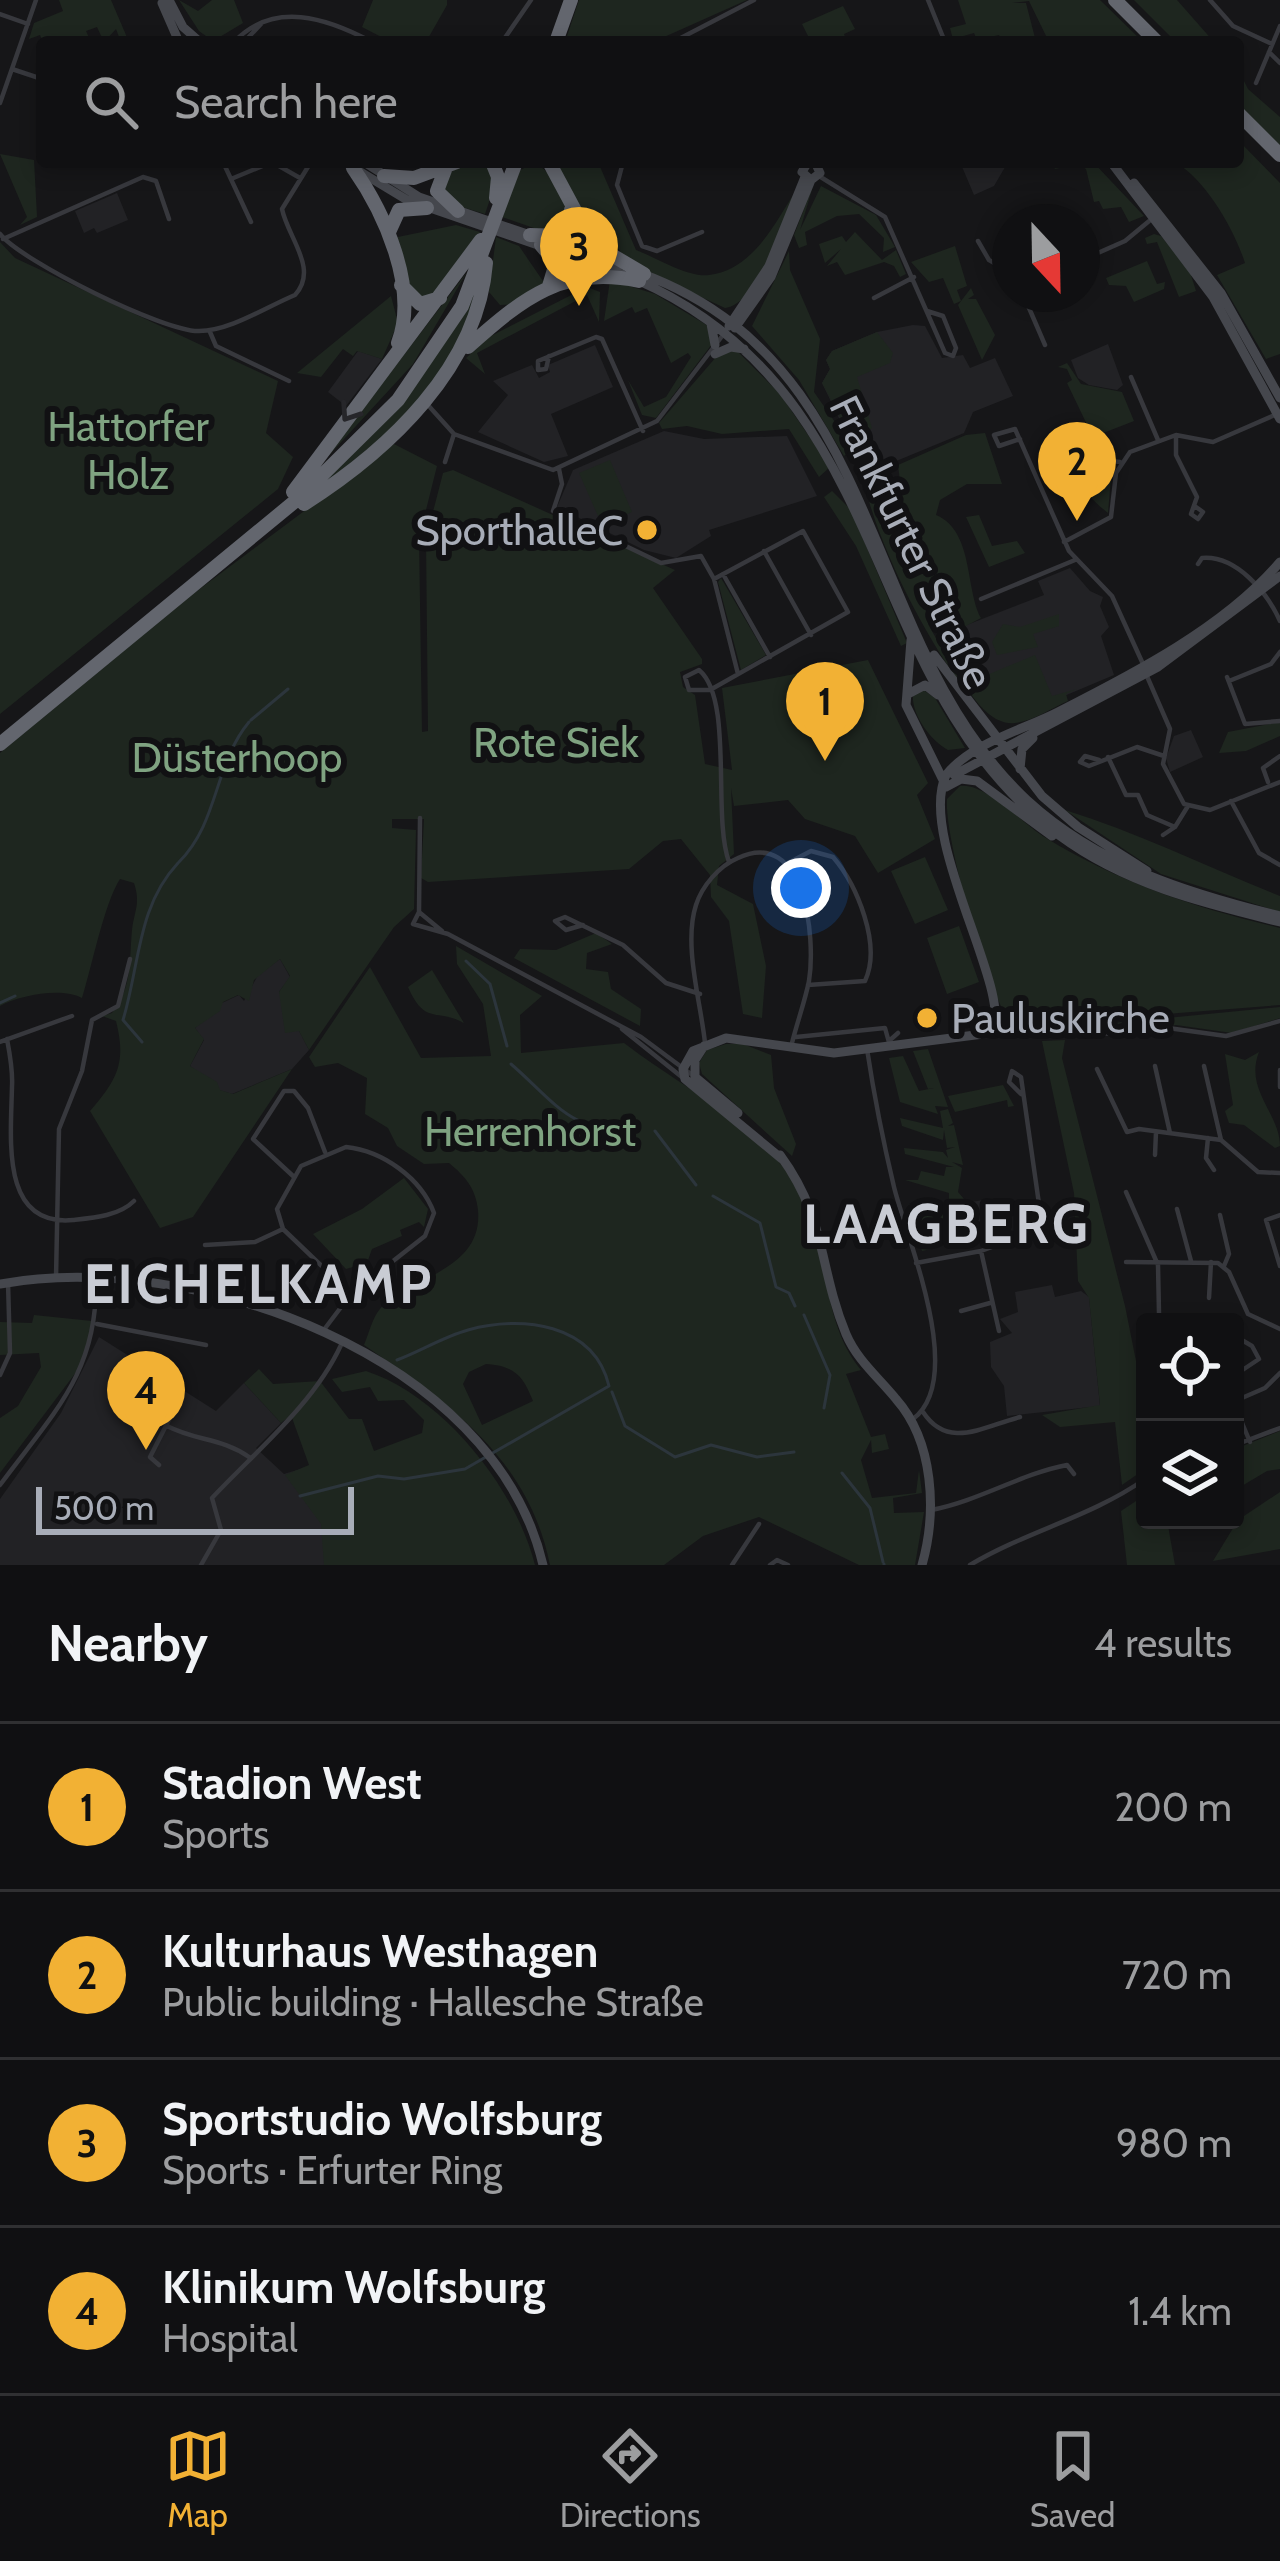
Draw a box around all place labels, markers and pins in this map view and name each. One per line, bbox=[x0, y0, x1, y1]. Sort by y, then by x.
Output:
pin: 3 bbox=[540, 207, 618, 306]
pin: 2 bbox=[1038, 422, 1116, 521]
place label: SporthalleC bbox=[415, 504, 623, 556]
marker: SporthalleC bbox=[634, 517, 660, 543]
pin: 1 bbox=[786, 662, 864, 761]
place label: Pauluskirche bbox=[951, 992, 1170, 1044]
marker: Pauluskirche bbox=[914, 1005, 940, 1031]
pin: 4 bbox=[107, 1351, 185, 1450]

